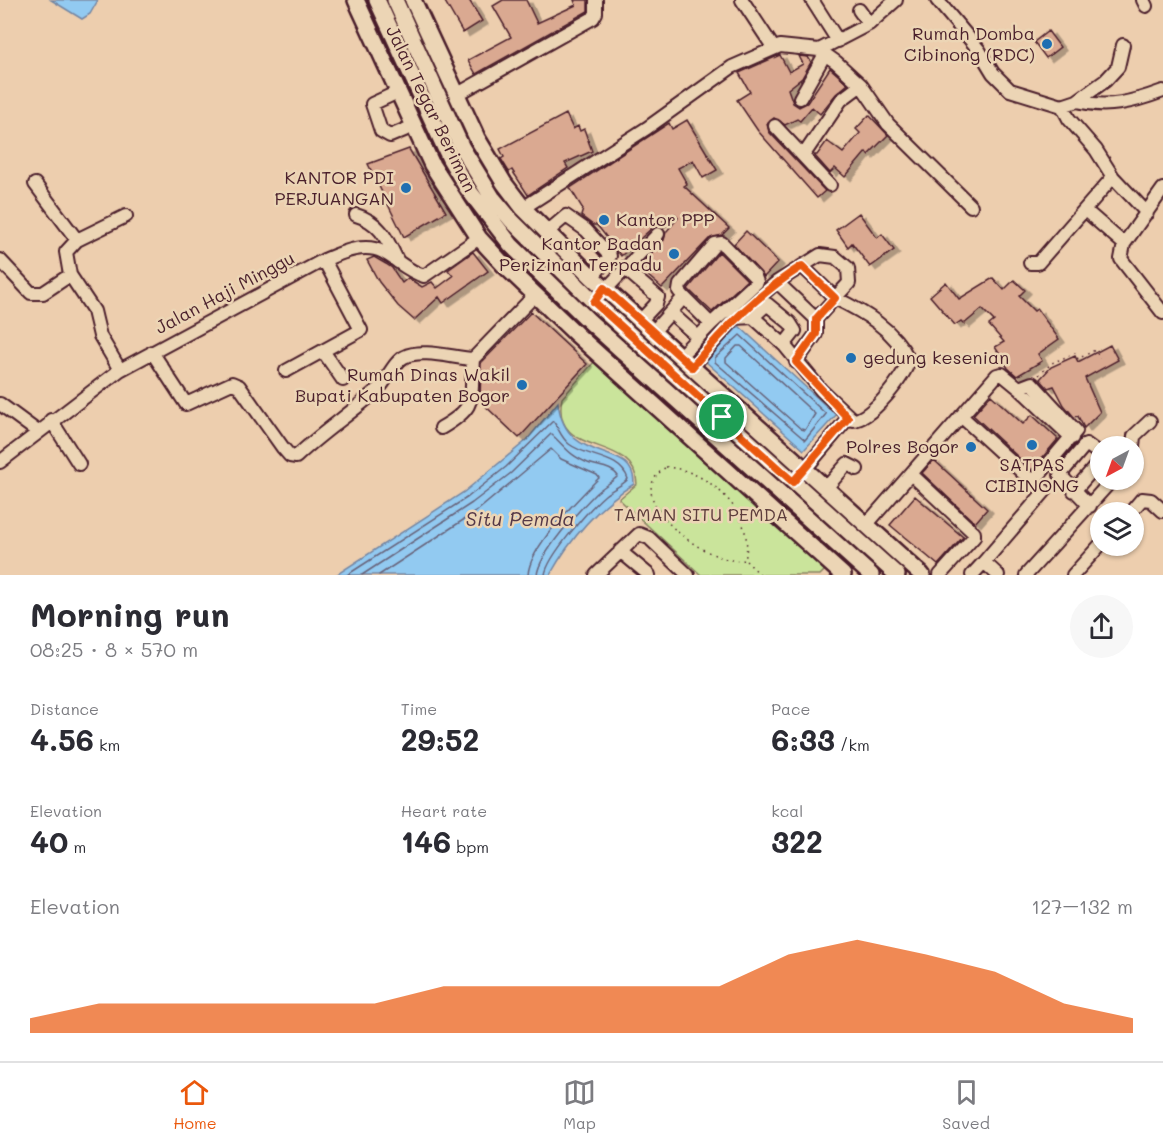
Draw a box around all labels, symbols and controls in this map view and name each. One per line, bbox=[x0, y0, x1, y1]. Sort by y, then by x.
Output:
street label: Jalan Tegar Beriman bbox=[381, 21, 483, 196]
place label: Rumah Domba Cibinong (RDC) bbox=[904, 21, 1035, 66]
marker: Rumah Domba Cibinong (RDC) bbox=[1040, 37, 1054, 51]
place label: KANTOR PDI PERJUANGAN bbox=[274, 165, 394, 210]
marker: KANTOR PDI PERJUANGAN bbox=[399, 181, 413, 195]
place label: Kantor PPP bbox=[616, 207, 715, 231]
marker: Kantor PPP bbox=[597, 213, 611, 227]
place label: Kantor Badan Perizinan Terpadu bbox=[499, 231, 662, 276]
street label: Jalan Haji Minggu bbox=[151, 245, 298, 339]
marker: Kantor Badan Perizinan Terpadu bbox=[667, 247, 681, 261]
place label: gedung kesenian bbox=[863, 345, 1009, 369]
marker: gedung kesenian bbox=[844, 351, 858, 365]
place label: Rumah Dinas Wakil Bupati Kabupaten Bogor bbox=[295, 362, 510, 407]
marker: Rumah Dinas Wakil Bupati Kabupaten Bogor bbox=[515, 378, 529, 392]
pin bbox=[696, 391, 747, 442]
icon: arrive bbox=[705, 400, 738, 433]
place label: Polres Bogor bbox=[846, 434, 959, 458]
north arrow bbox=[1090, 436, 1144, 490]
map controls bbox=[1090, 436, 1144, 556]
marker: SATPAS CIBINONG bbox=[1025, 438, 1039, 452]
marker: Polres Bogor bbox=[964, 440, 978, 454]
place label: SATPAS CIBINONG bbox=[985, 452, 1079, 497]
park label: TAMAN SITU PEMDA bbox=[614, 502, 788, 526]
button: layers bbox=[1090, 502, 1144, 556]
water label: Situ Pemda bbox=[465, 505, 575, 531]
text: Morning run bbox=[30, 592, 230, 635]
button: share bbox=[1070, 595, 1133, 658]
text: 08:25 · 8 × 570 m bbox=[30, 636, 198, 662]
text: Distance bbox=[30, 698, 99, 719]
text: Time bbox=[401, 698, 437, 719]
text: Pace bbox=[771, 698, 810, 719]
text: 4.56 bbox=[30, 719, 94, 759]
text: 29:52 bbox=[401, 719, 479, 759]
text: 6:33 bbox=[771, 719, 835, 759]
text: km bbox=[94, 734, 120, 755]
text: /km bbox=[835, 734, 870, 755]
text: Elevation bbox=[30, 800, 102, 821]
text: Heart rate bbox=[401, 800, 487, 821]
text: kcal bbox=[771, 800, 803, 821]
text: 40 bbox=[30, 821, 68, 861]
text: 146 bbox=[401, 821, 451, 861]
text: 322 bbox=[771, 821, 823, 861]
text: m bbox=[68, 836, 86, 857]
text: bpm bbox=[451, 836, 489, 857]
text: Elevation bbox=[30, 893, 120, 919]
text: 127–132 m bbox=[1031, 893, 1133, 919]
tab: Home bbox=[173, 1076, 217, 1133]
tab: Map bbox=[563, 1076, 596, 1133]
tab: Saved bbox=[942, 1076, 990, 1133]

